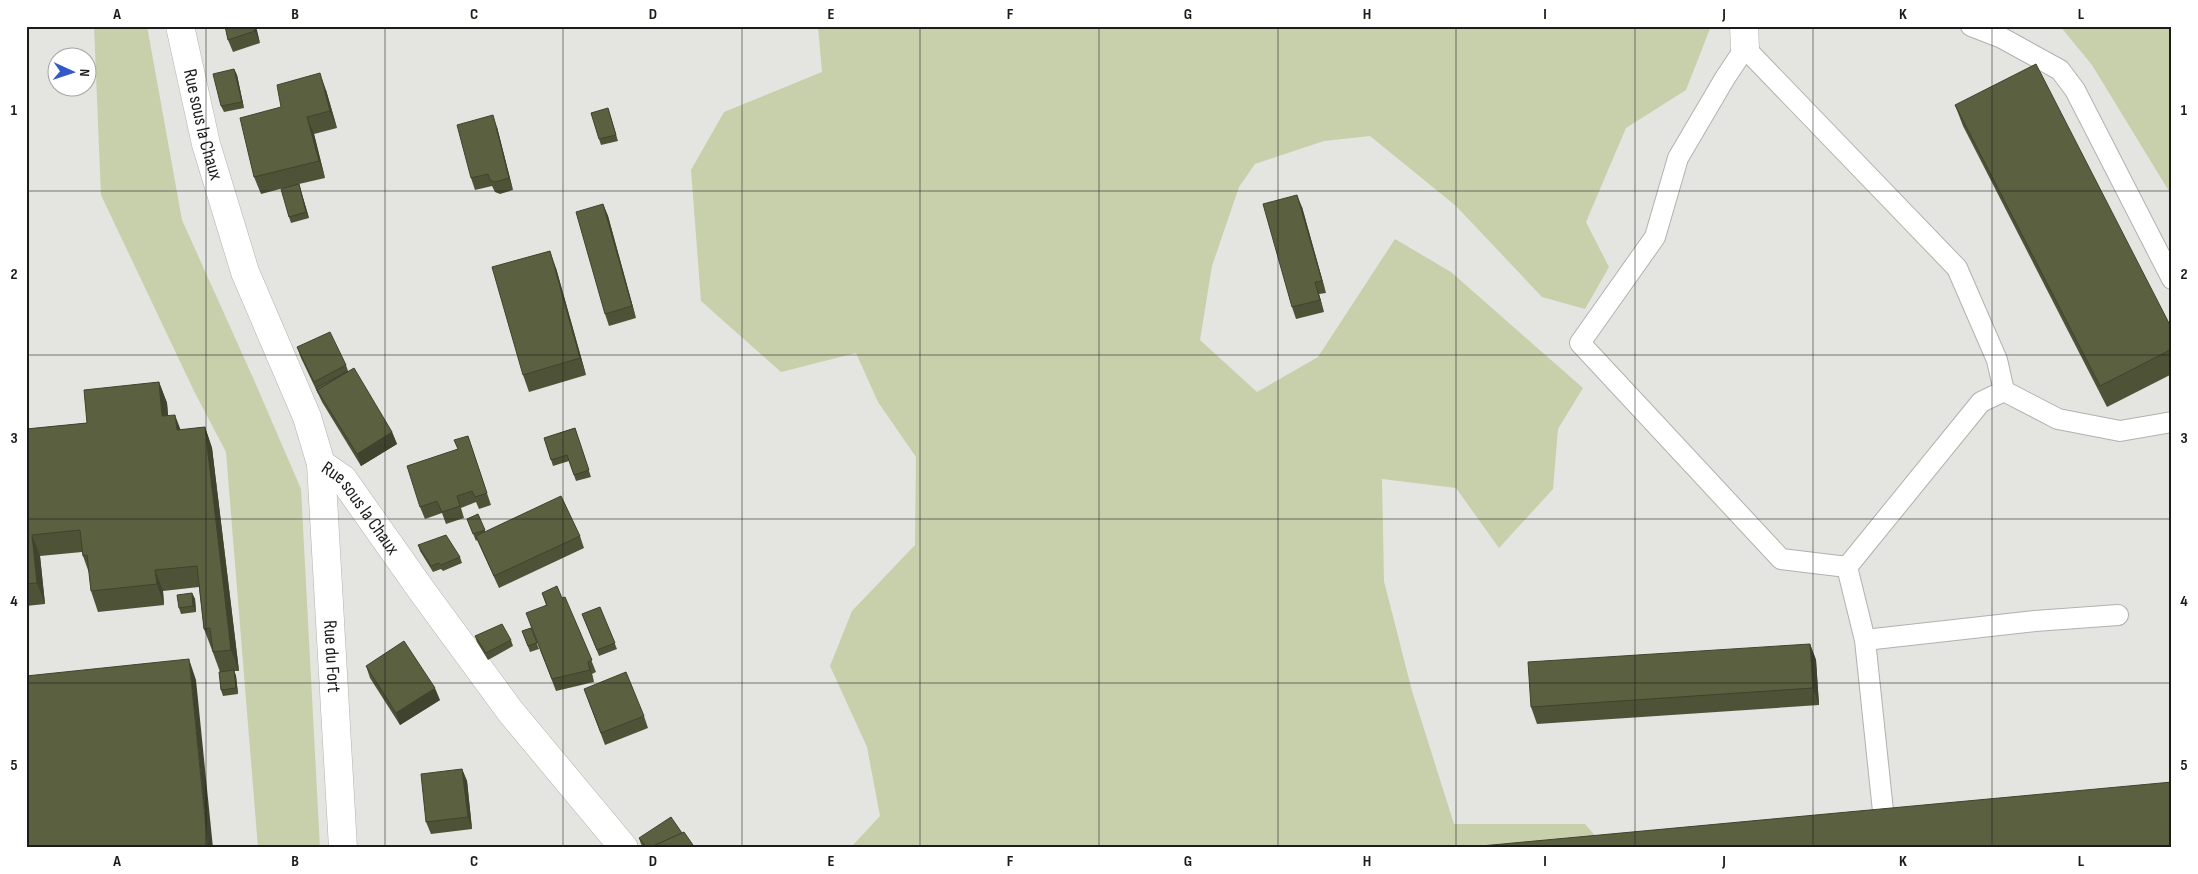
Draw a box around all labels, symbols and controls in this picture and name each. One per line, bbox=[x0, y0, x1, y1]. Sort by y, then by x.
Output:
text: A bbox=[112, 5, 121, 24]
text: B bbox=[291, 5, 299, 24]
text: C bbox=[470, 5, 478, 24]
text: D bbox=[649, 5, 657, 24]
text: E bbox=[828, 5, 835, 24]
text: F bbox=[1007, 5, 1014, 24]
text: G bbox=[1184, 5, 1192, 24]
text: H bbox=[1363, 5, 1371, 24]
text: I bbox=[1543, 5, 1547, 24]
text: J bbox=[1721, 5, 1726, 24]
text: K bbox=[1899, 5, 1907, 24]
text: L bbox=[2078, 5, 2085, 24]
north arrow bbox=[48, 48, 98, 98]
street label: Rue sous la Chaux bbox=[178, 67, 228, 183]
text: N bbox=[76, 68, 93, 77]
text: 1 bbox=[11, 101, 18, 120]
text: 1 bbox=[2181, 101, 2188, 120]
text: 2 bbox=[10, 265, 18, 284]
text: 2 bbox=[2180, 265, 2188, 284]
text: 3 bbox=[10, 429, 18, 448]
text: 3 bbox=[2180, 429, 2188, 448]
street label: Rue sous la Chaux bbox=[317, 456, 404, 559]
text: 4 bbox=[10, 592, 18, 611]
text: 4 bbox=[2180, 592, 2188, 611]
street label: Rue du Fort bbox=[318, 619, 346, 693]
text: 5 bbox=[10, 756, 18, 775]
text: 5 bbox=[2180, 756, 2188, 775]
text: A bbox=[112, 852, 121, 871]
text: B bbox=[291, 852, 299, 871]
text: C bbox=[470, 852, 478, 871]
text: D bbox=[649, 852, 657, 871]
text: E bbox=[828, 852, 835, 871]
text: F bbox=[1007, 852, 1014, 871]
text: G bbox=[1184, 852, 1192, 871]
text: H bbox=[1363, 852, 1371, 871]
text: I bbox=[1543, 852, 1547, 871]
text: J bbox=[1721, 852, 1726, 871]
text: K bbox=[1899, 852, 1907, 871]
text: L bbox=[2078, 852, 2085, 871]

